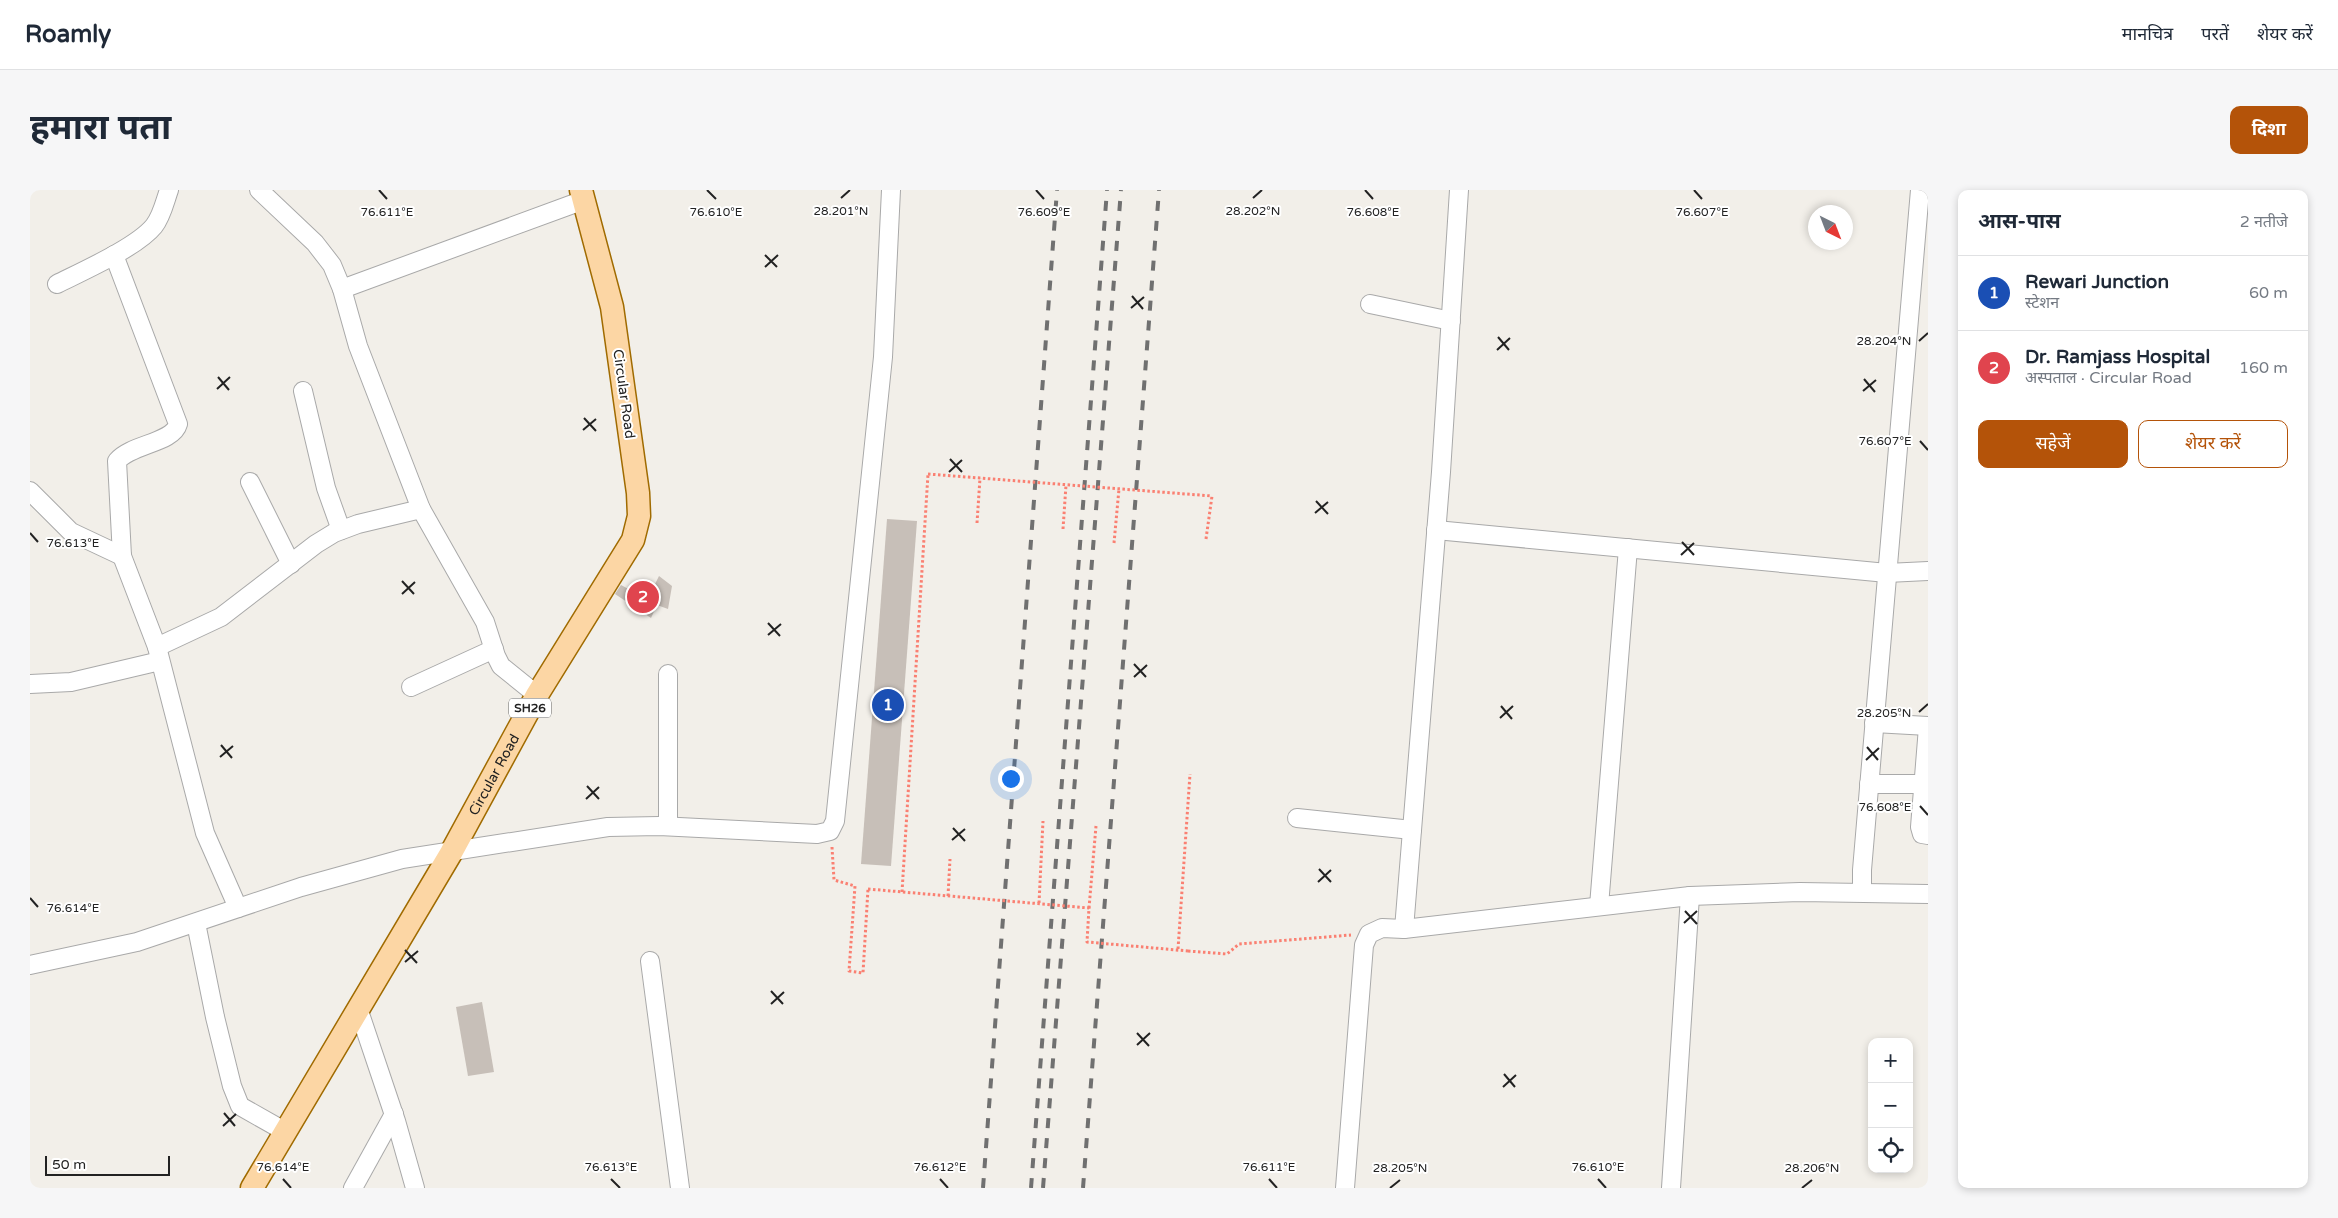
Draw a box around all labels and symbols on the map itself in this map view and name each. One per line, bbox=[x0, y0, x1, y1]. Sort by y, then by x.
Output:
text: 28.201°N bbox=[814, 204, 868, 218]
text: 28.202°N bbox=[1226, 204, 1280, 218]
text: 76.611°E bbox=[361, 205, 414, 219]
text: 76.610°E bbox=[690, 205, 743, 219]
text: 76.609°E bbox=[1018, 205, 1071, 219]
text: 76.608°E bbox=[1347, 205, 1400, 219]
text: 76.607°E bbox=[1675, 205, 1729, 219]
north arrow bbox=[1808, 205, 1853, 250]
text: 28.204°N bbox=[1857, 334, 1911, 348]
street label: Circular Road bbox=[609, 348, 639, 440]
text: 76.607°E bbox=[1858, 434, 1912, 448]
text: 76.613°E bbox=[47, 536, 100, 550]
pin: 2 bbox=[627, 578, 659, 616]
pin: 1 bbox=[872, 686, 904, 724]
road number: SH26 bbox=[509, 698, 551, 718]
text: 28.205°N bbox=[1857, 706, 1911, 720]
street label: Circular Road bbox=[465, 731, 523, 818]
your location bbox=[998, 766, 1024, 792]
text: 76.608°E bbox=[1859, 800, 1912, 814]
text: 76.614°E bbox=[47, 901, 100, 915]
scale bar bbox=[45, 1153, 170, 1176]
text: 76.614°E bbox=[257, 1160, 310, 1174]
text: 76.613°E bbox=[585, 1160, 638, 1174]
text: 76.612°E bbox=[914, 1160, 967, 1174]
text: 76.611°E bbox=[1243, 1160, 1296, 1174]
text: 76.610°E bbox=[1572, 1160, 1625, 1174]
text: 28.205°N bbox=[1373, 1161, 1427, 1175]
text: 28.206°N bbox=[1785, 1161, 1839, 1175]

